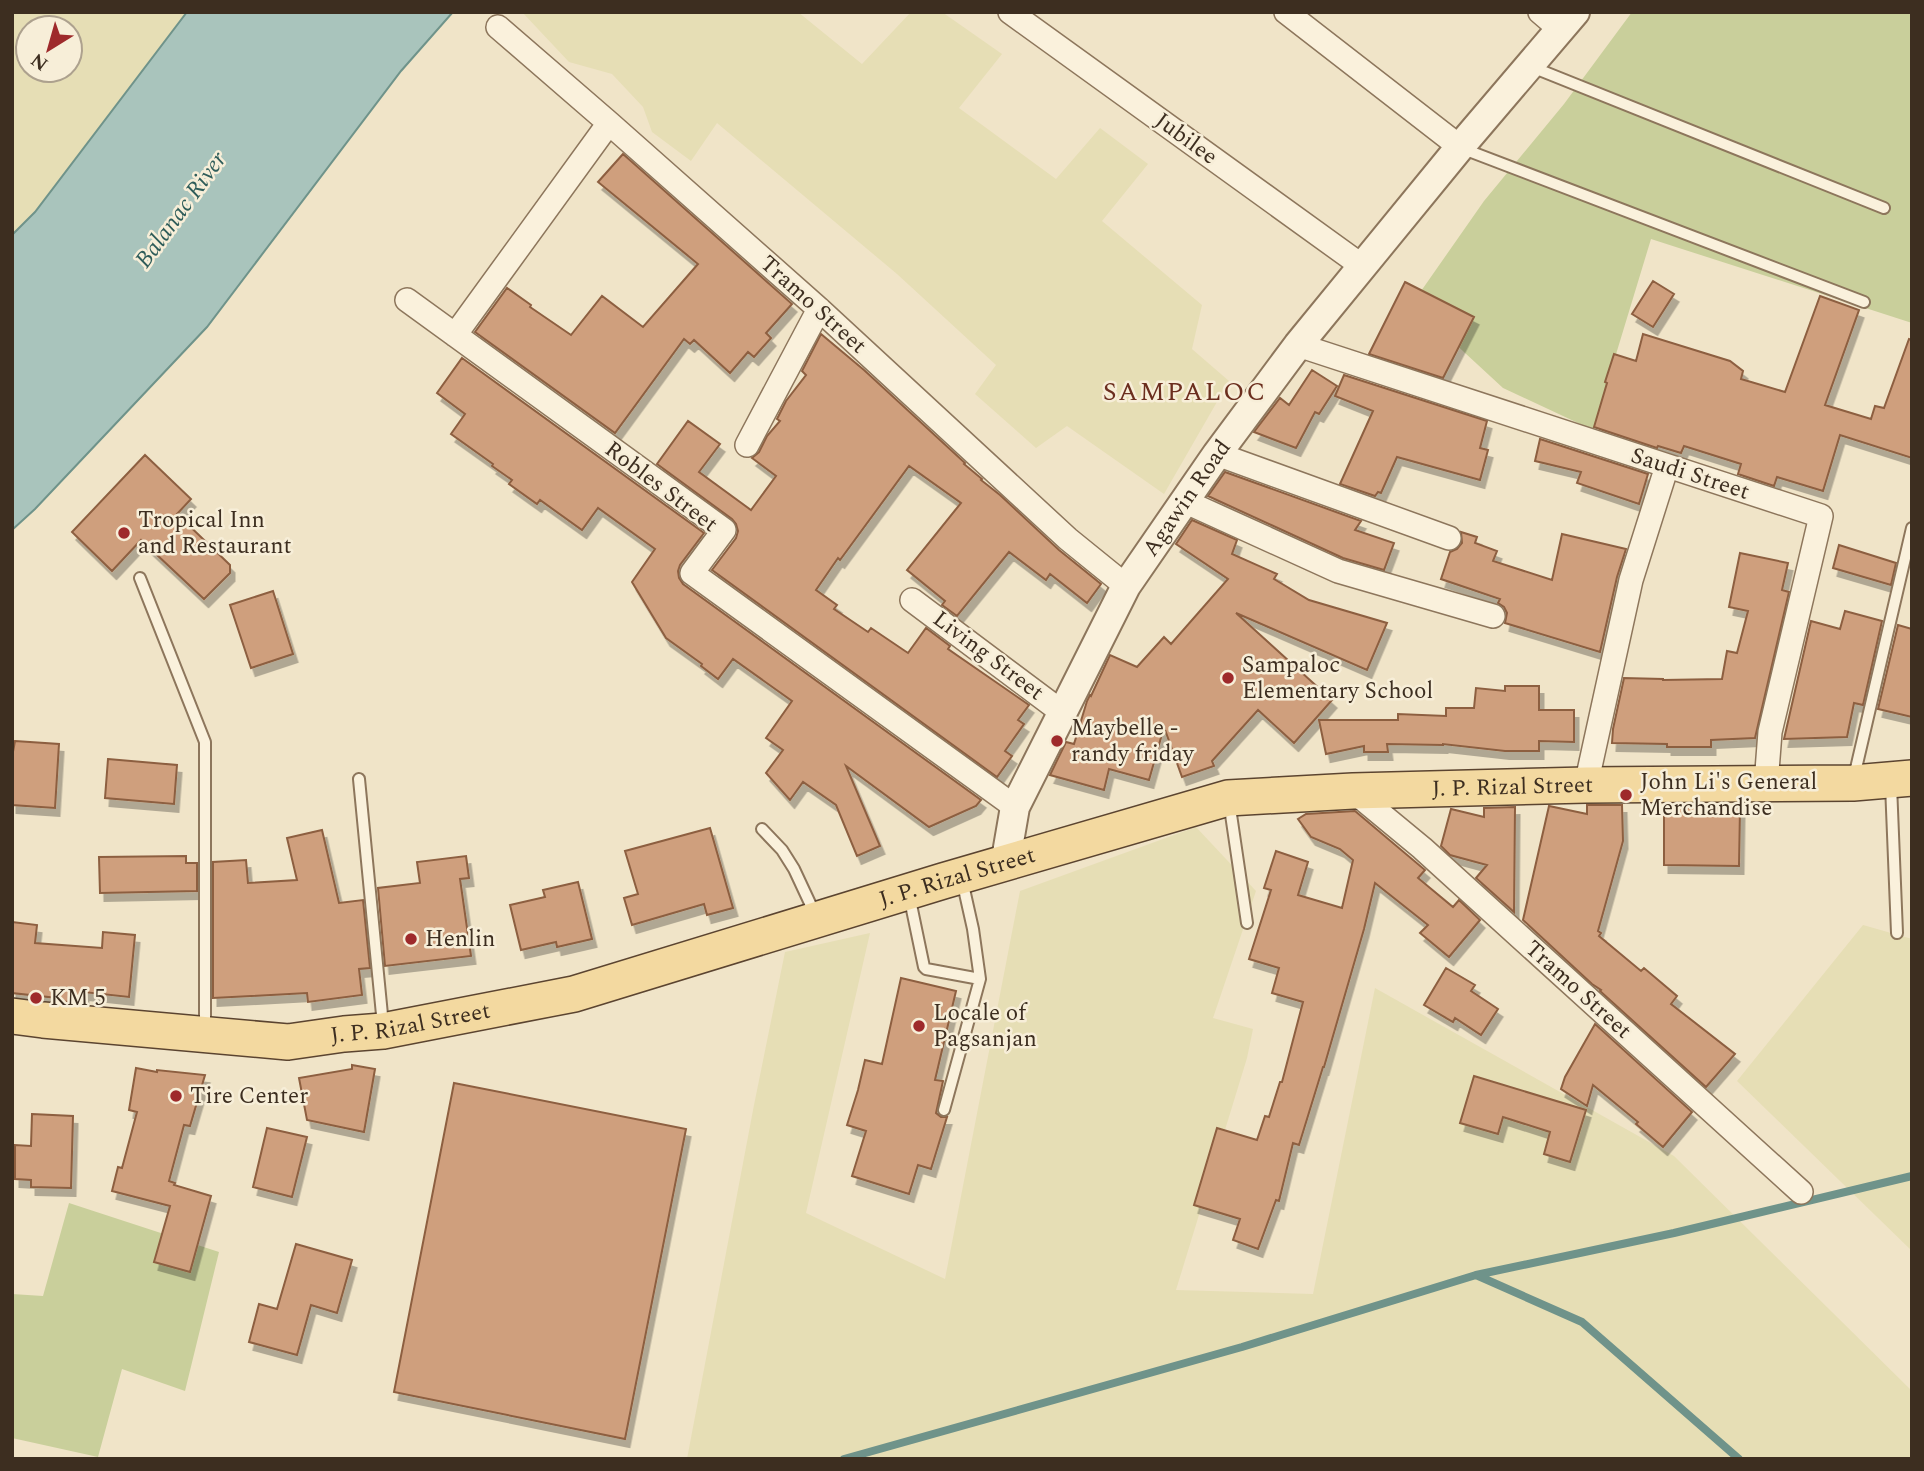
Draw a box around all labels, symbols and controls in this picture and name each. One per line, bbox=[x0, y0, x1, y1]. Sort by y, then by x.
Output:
north arrow bbox=[14, 14, 84, 84]
text: N bbox=[25, 45, 55, 78]
street label: Jubilee bbox=[1147, 104, 1225, 174]
water label: Balanac River bbox=[126, 143, 236, 276]
street label: Tramo Street bbox=[752, 247, 874, 363]
district label: SAMPALOC bbox=[1103, 372, 1267, 412]
street label: Agawin Road bbox=[1134, 432, 1240, 564]
street label: Robles Street bbox=[597, 433, 725, 541]
street label: Saudi Street bbox=[1626, 438, 1754, 510]
place label: Tropical Inn and Restaurant bbox=[138, 503, 292, 564]
marker: Tropical Inn and Restaurant bbox=[116, 525, 132, 541]
street label: Living Street bbox=[925, 602, 1051, 710]
place label: Sampaloc Elementary School bbox=[1242, 648, 1433, 709]
marker: Sampaloc Elementary School bbox=[1220, 670, 1236, 686]
place label: Maybelle - randy friday bbox=[1071, 711, 1195, 772]
marker: Maybelle - randy friday bbox=[1049, 733, 1065, 749]
place label: John Li's General Merchandise bbox=[1640, 765, 1817, 826]
street label: J. P. Rizal Street bbox=[1431, 767, 1593, 806]
marker: John Li's General Merchandise bbox=[1618, 787, 1634, 803]
street label: J. P. Rizal Street bbox=[875, 838, 1039, 917]
place label: Henlin bbox=[425, 922, 496, 957]
marker: Henlin bbox=[403, 931, 419, 947]
street label: Tramo Street bbox=[1517, 932, 1639, 1048]
place label: KM 5 bbox=[50, 981, 106, 1016]
marker: KM 5 bbox=[28, 990, 44, 1006]
street label: J. P. Rizal Street bbox=[328, 993, 493, 1053]
place label: Locale of Pagsanjan bbox=[933, 996, 1037, 1057]
marker: Locale of Pagsanjan bbox=[911, 1018, 927, 1034]
place label: Tire Center bbox=[190, 1079, 308, 1114]
marker: Tire Center bbox=[168, 1088, 184, 1104]

